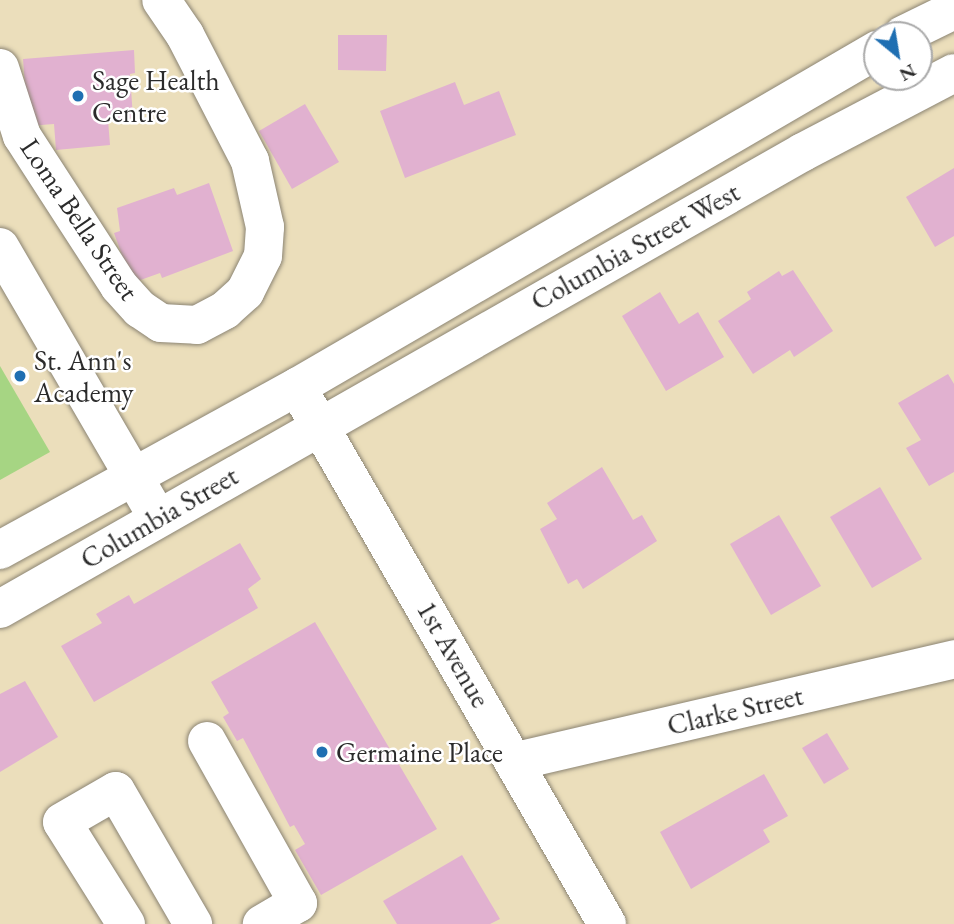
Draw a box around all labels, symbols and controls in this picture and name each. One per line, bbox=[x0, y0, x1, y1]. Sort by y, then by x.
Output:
north arrow bbox=[863, 21, 933, 91]
text: N bbox=[895, 58, 921, 88]
place label: Sage Health Centre bbox=[92, 63, 220, 129]
marker: Sage Health Centre bbox=[70, 88, 86, 104]
street label: Loma Bella Street bbox=[14, 132, 146, 306]
street label: Columbia Street West bbox=[525, 175, 745, 317]
place label: St. Ann's Academy bbox=[34, 343, 134, 409]
marker: St. Ann's Academy bbox=[12, 368, 28, 384]
street label: Columbia Street bbox=[74, 458, 244, 576]
street label: 1st Avenue bbox=[410, 595, 498, 713]
street label: Clarke Street bbox=[664, 678, 806, 742]
place label: Germaine Place bbox=[336, 735, 503, 769]
marker: Germaine Place bbox=[314, 744, 330, 760]

